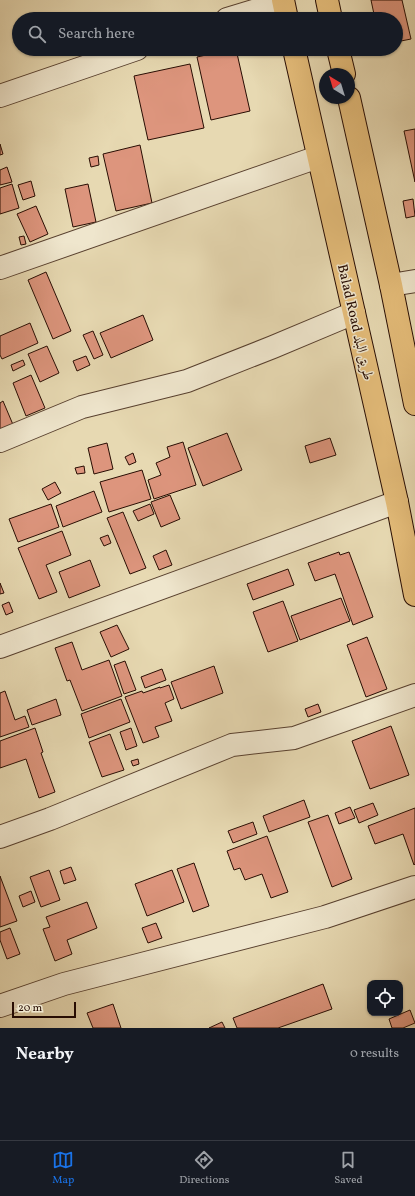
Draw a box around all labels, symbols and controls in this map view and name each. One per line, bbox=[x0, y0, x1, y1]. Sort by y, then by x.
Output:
search box bbox=[12, 12, 403, 56]
icon: search bbox=[26, 23, 48, 45]
text: Search here bbox=[58, 24, 135, 45]
north arrow bbox=[319, 68, 355, 104]
street label: Balad Road طريق البلد bbox=[332, 262, 377, 382]
map controls bbox=[367, 980, 403, 1016]
button: locate bbox=[367, 980, 403, 1016]
scale bar bbox=[12, 1000, 76, 1019]
text: 20 m bbox=[18, 1001, 42, 1016]
text: Nearby bbox=[16, 1043, 74, 1066]
text: 0 results bbox=[350, 1045, 399, 1063]
tab: Map bbox=[52, 1149, 74, 1188]
tab: Directions bbox=[179, 1149, 230, 1188]
tab: Saved bbox=[334, 1149, 363, 1188]

